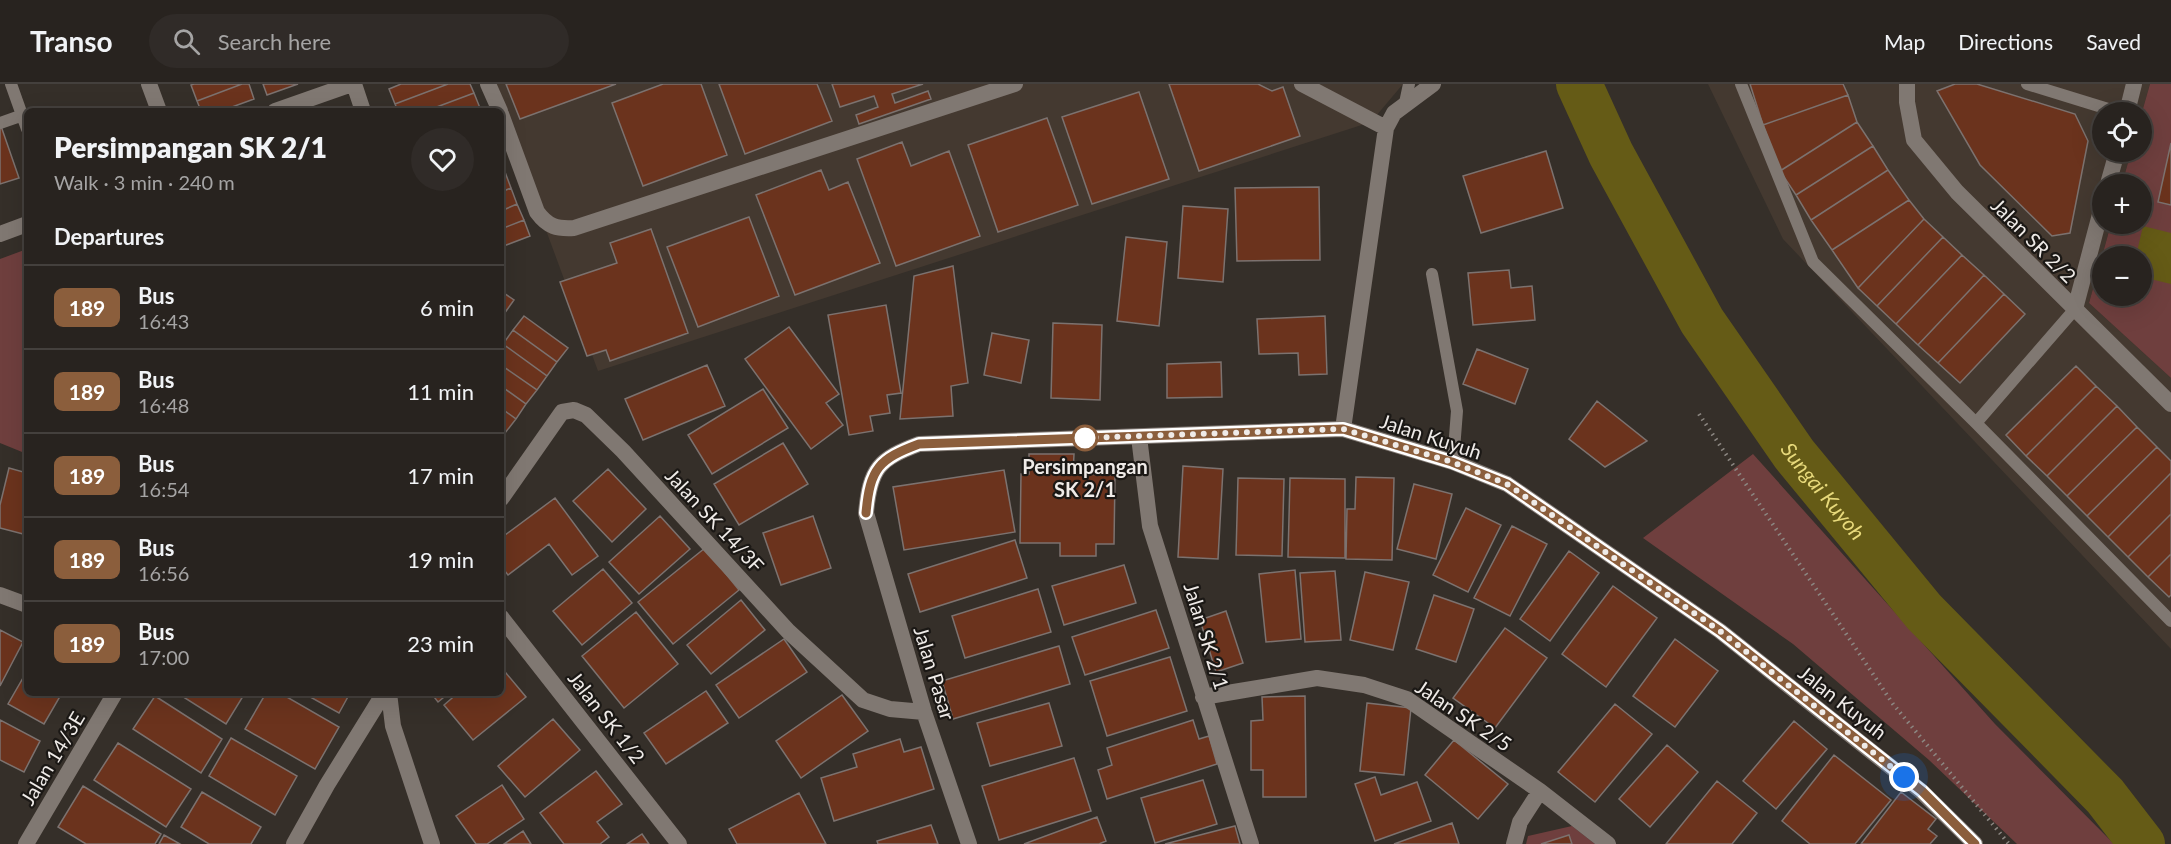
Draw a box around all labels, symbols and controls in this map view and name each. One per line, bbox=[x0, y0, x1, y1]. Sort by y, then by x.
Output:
search box bbox=[149, 14, 569, 68]
text: Transo bbox=[30, 24, 113, 58]
icon: search bbox=[170, 25, 203, 58]
text: Search here bbox=[218, 28, 331, 55]
text: Map bbox=[1884, 29, 1925, 54]
text: Directions bbox=[1958, 29, 2053, 54]
text: Saved bbox=[2086, 29, 2141, 54]
map controls bbox=[2092, 102, 2152, 306]
button: locate bbox=[2092, 102, 2152, 162]
button: heart bbox=[411, 128, 474, 191]
text: Persimpangan SK 2/1 bbox=[54, 130, 327, 164]
text: Walk · 3 min · 240 m bbox=[54, 170, 235, 194]
button: + bbox=[2092, 174, 2152, 234]
street label: Jalan SR 2/2 bbox=[1987, 193, 2081, 287]
text: Departures bbox=[54, 223, 164, 250]
button: − bbox=[2092, 246, 2152, 306]
text: Bus bbox=[138, 282, 174, 309]
text: 6 min bbox=[420, 294, 474, 321]
text: 189 bbox=[69, 295, 105, 320]
text: 16:43 bbox=[138, 309, 189, 333]
text: Bus bbox=[138, 366, 174, 393]
text: 11 min bbox=[407, 378, 474, 405]
text: 189 bbox=[69, 379, 105, 404]
text: 16:48 bbox=[138, 393, 189, 417]
street label: Jalan Kuyuh bbox=[1377, 408, 1485, 464]
marker: Persimpangan SK 2/1 bbox=[1072, 425, 1098, 451]
water label: Sungai Kuyoh bbox=[1777, 437, 1871, 544]
text: Bus bbox=[138, 450, 174, 477]
place label: Persimpangan SK 2/1 bbox=[1022, 454, 1148, 501]
text: 17 min bbox=[407, 462, 474, 489]
text: 189 bbox=[69, 463, 105, 488]
street label: Jalan SK 14/3F bbox=[661, 463, 769, 577]
text: 16:54 bbox=[138, 477, 189, 501]
text: Bus bbox=[138, 534, 174, 561]
text: 19 min bbox=[407, 546, 474, 573]
text: 189 bbox=[69, 547, 105, 572]
text: 16:56 bbox=[138, 561, 189, 585]
street label: Jalan SK 2/1 bbox=[1179, 580, 1235, 692]
text: Bus bbox=[138, 618, 174, 645]
street label: Jalan Pasar bbox=[909, 623, 961, 723]
text: 23 min bbox=[407, 630, 474, 657]
text: 189 bbox=[69, 631, 105, 656]
text: 17:00 bbox=[138, 645, 189, 669]
street label: Jalan Kuyuh bbox=[1794, 660, 1892, 744]
street label: Jalan SK 1/2 bbox=[564, 666, 650, 768]
street label: Jalan SK 2/5 bbox=[1412, 674, 1516, 756]
street label: Jalan 14/3E bbox=[15, 707, 89, 809]
your location bbox=[1889, 762, 1919, 792]

